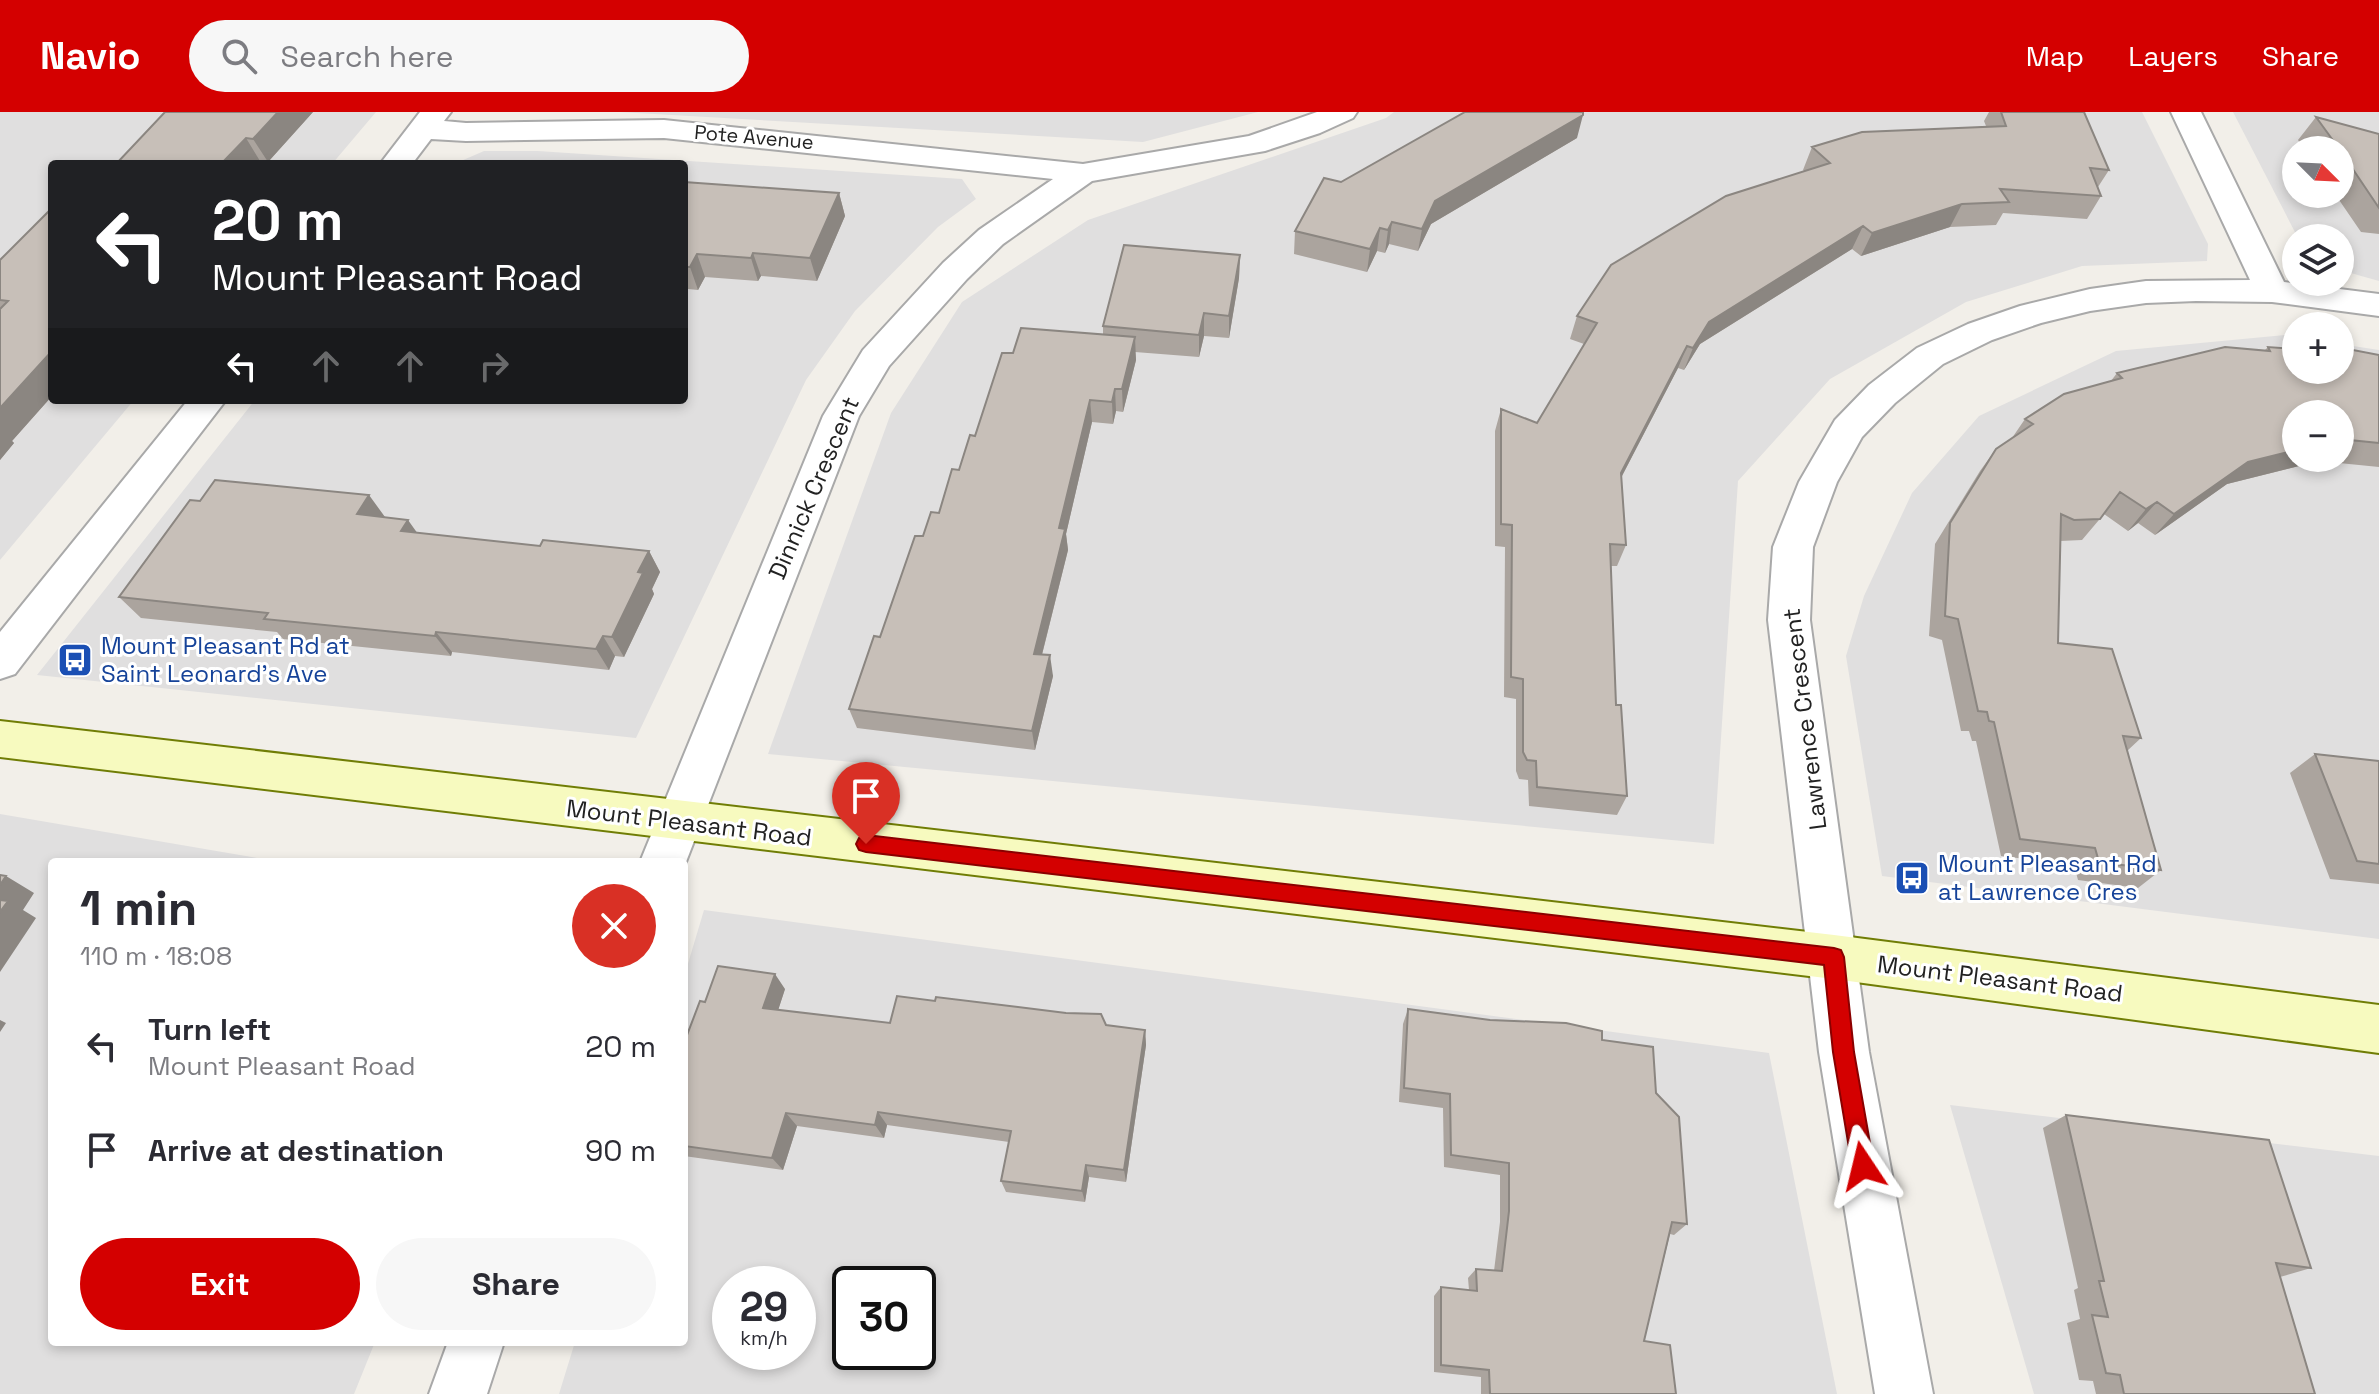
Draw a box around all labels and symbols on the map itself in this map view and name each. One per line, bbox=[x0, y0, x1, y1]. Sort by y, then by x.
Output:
street label: Pote Avenue bbox=[693, 119, 815, 155]
north arrow bbox=[2282, 136, 2354, 208]
street label: Dinnick Crescent bbox=[761, 392, 866, 584]
street label: Lawrence Crescent bbox=[1776, 606, 1833, 832]
place label: Mount Pleasant Rd at Saint Leonard's Ave bbox=[101, 630, 350, 689]
bus stop icon: Mount Pleasant Rd at Saint Leonard's Ave bbox=[56, 641, 94, 679]
pin bbox=[832, 762, 900, 844]
street label: Mount Pleasant Road bbox=[565, 792, 813, 853]
place label: Mount Pleasant Rd at Lawrence Cres bbox=[1938, 848, 2157, 907]
bus stop icon: Mount Pleasant Rd at Lawrence Cres bbox=[1893, 859, 1931, 897]
street label: Mount Pleasant Road bbox=[1876, 948, 2124, 1009]
position arrow bbox=[1821, 1124, 1905, 1208]
speed limit sign: 30 bbox=[832, 1266, 936, 1370]

